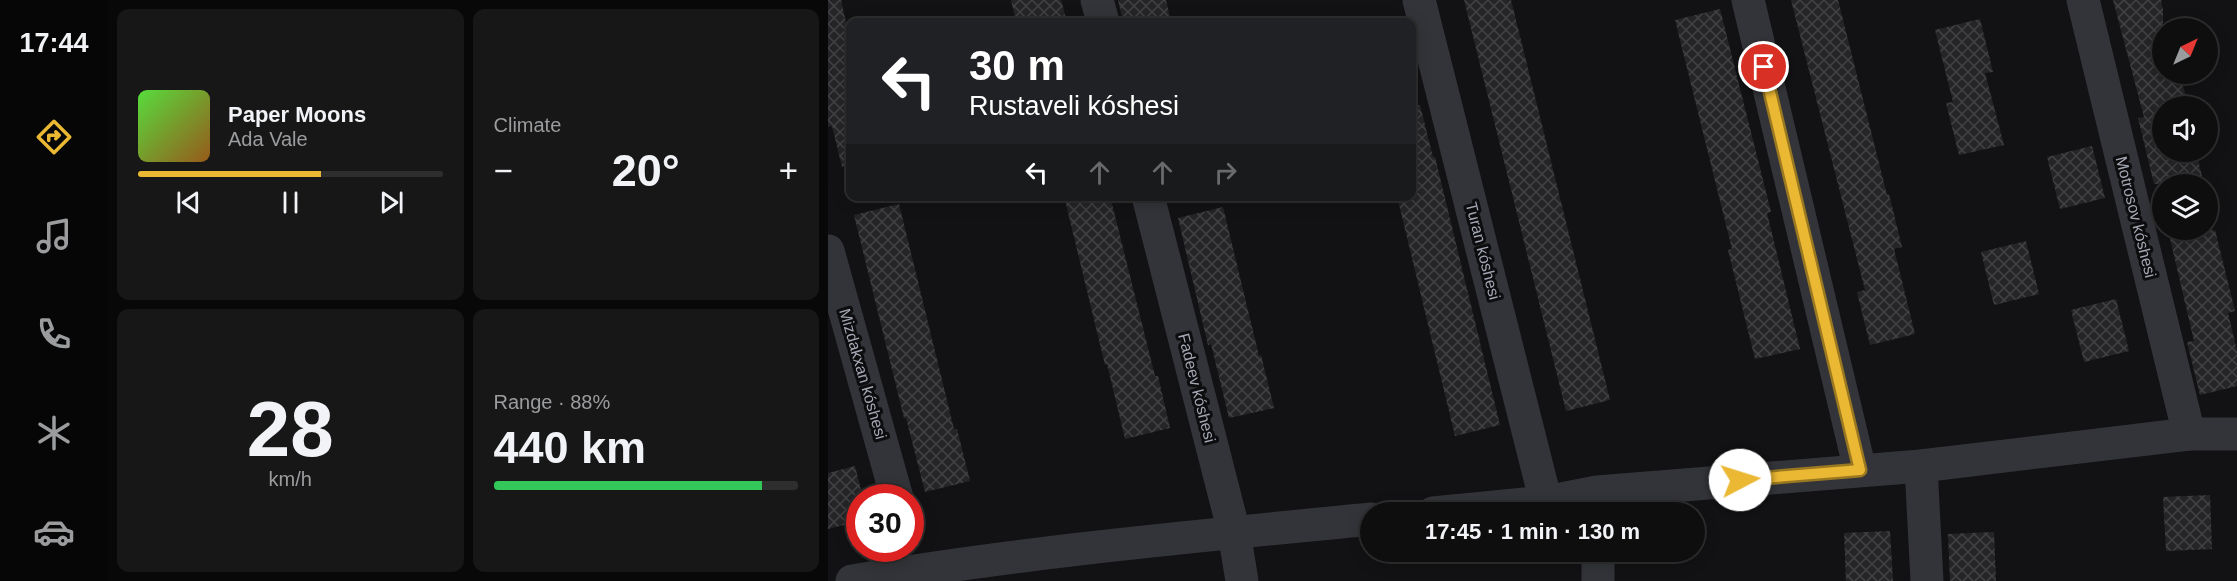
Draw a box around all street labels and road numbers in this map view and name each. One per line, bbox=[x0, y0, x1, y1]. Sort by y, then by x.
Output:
street label: Motrosov kóshesi bbox=[2113, 155, 2159, 279]
street label: Turan kóshesi bbox=[1463, 200, 1503, 302]
street label: Mizdakxan kóshesi bbox=[836, 307, 890, 441]
street label: Fadeev kóshesi bbox=[1175, 332, 1219, 444]

